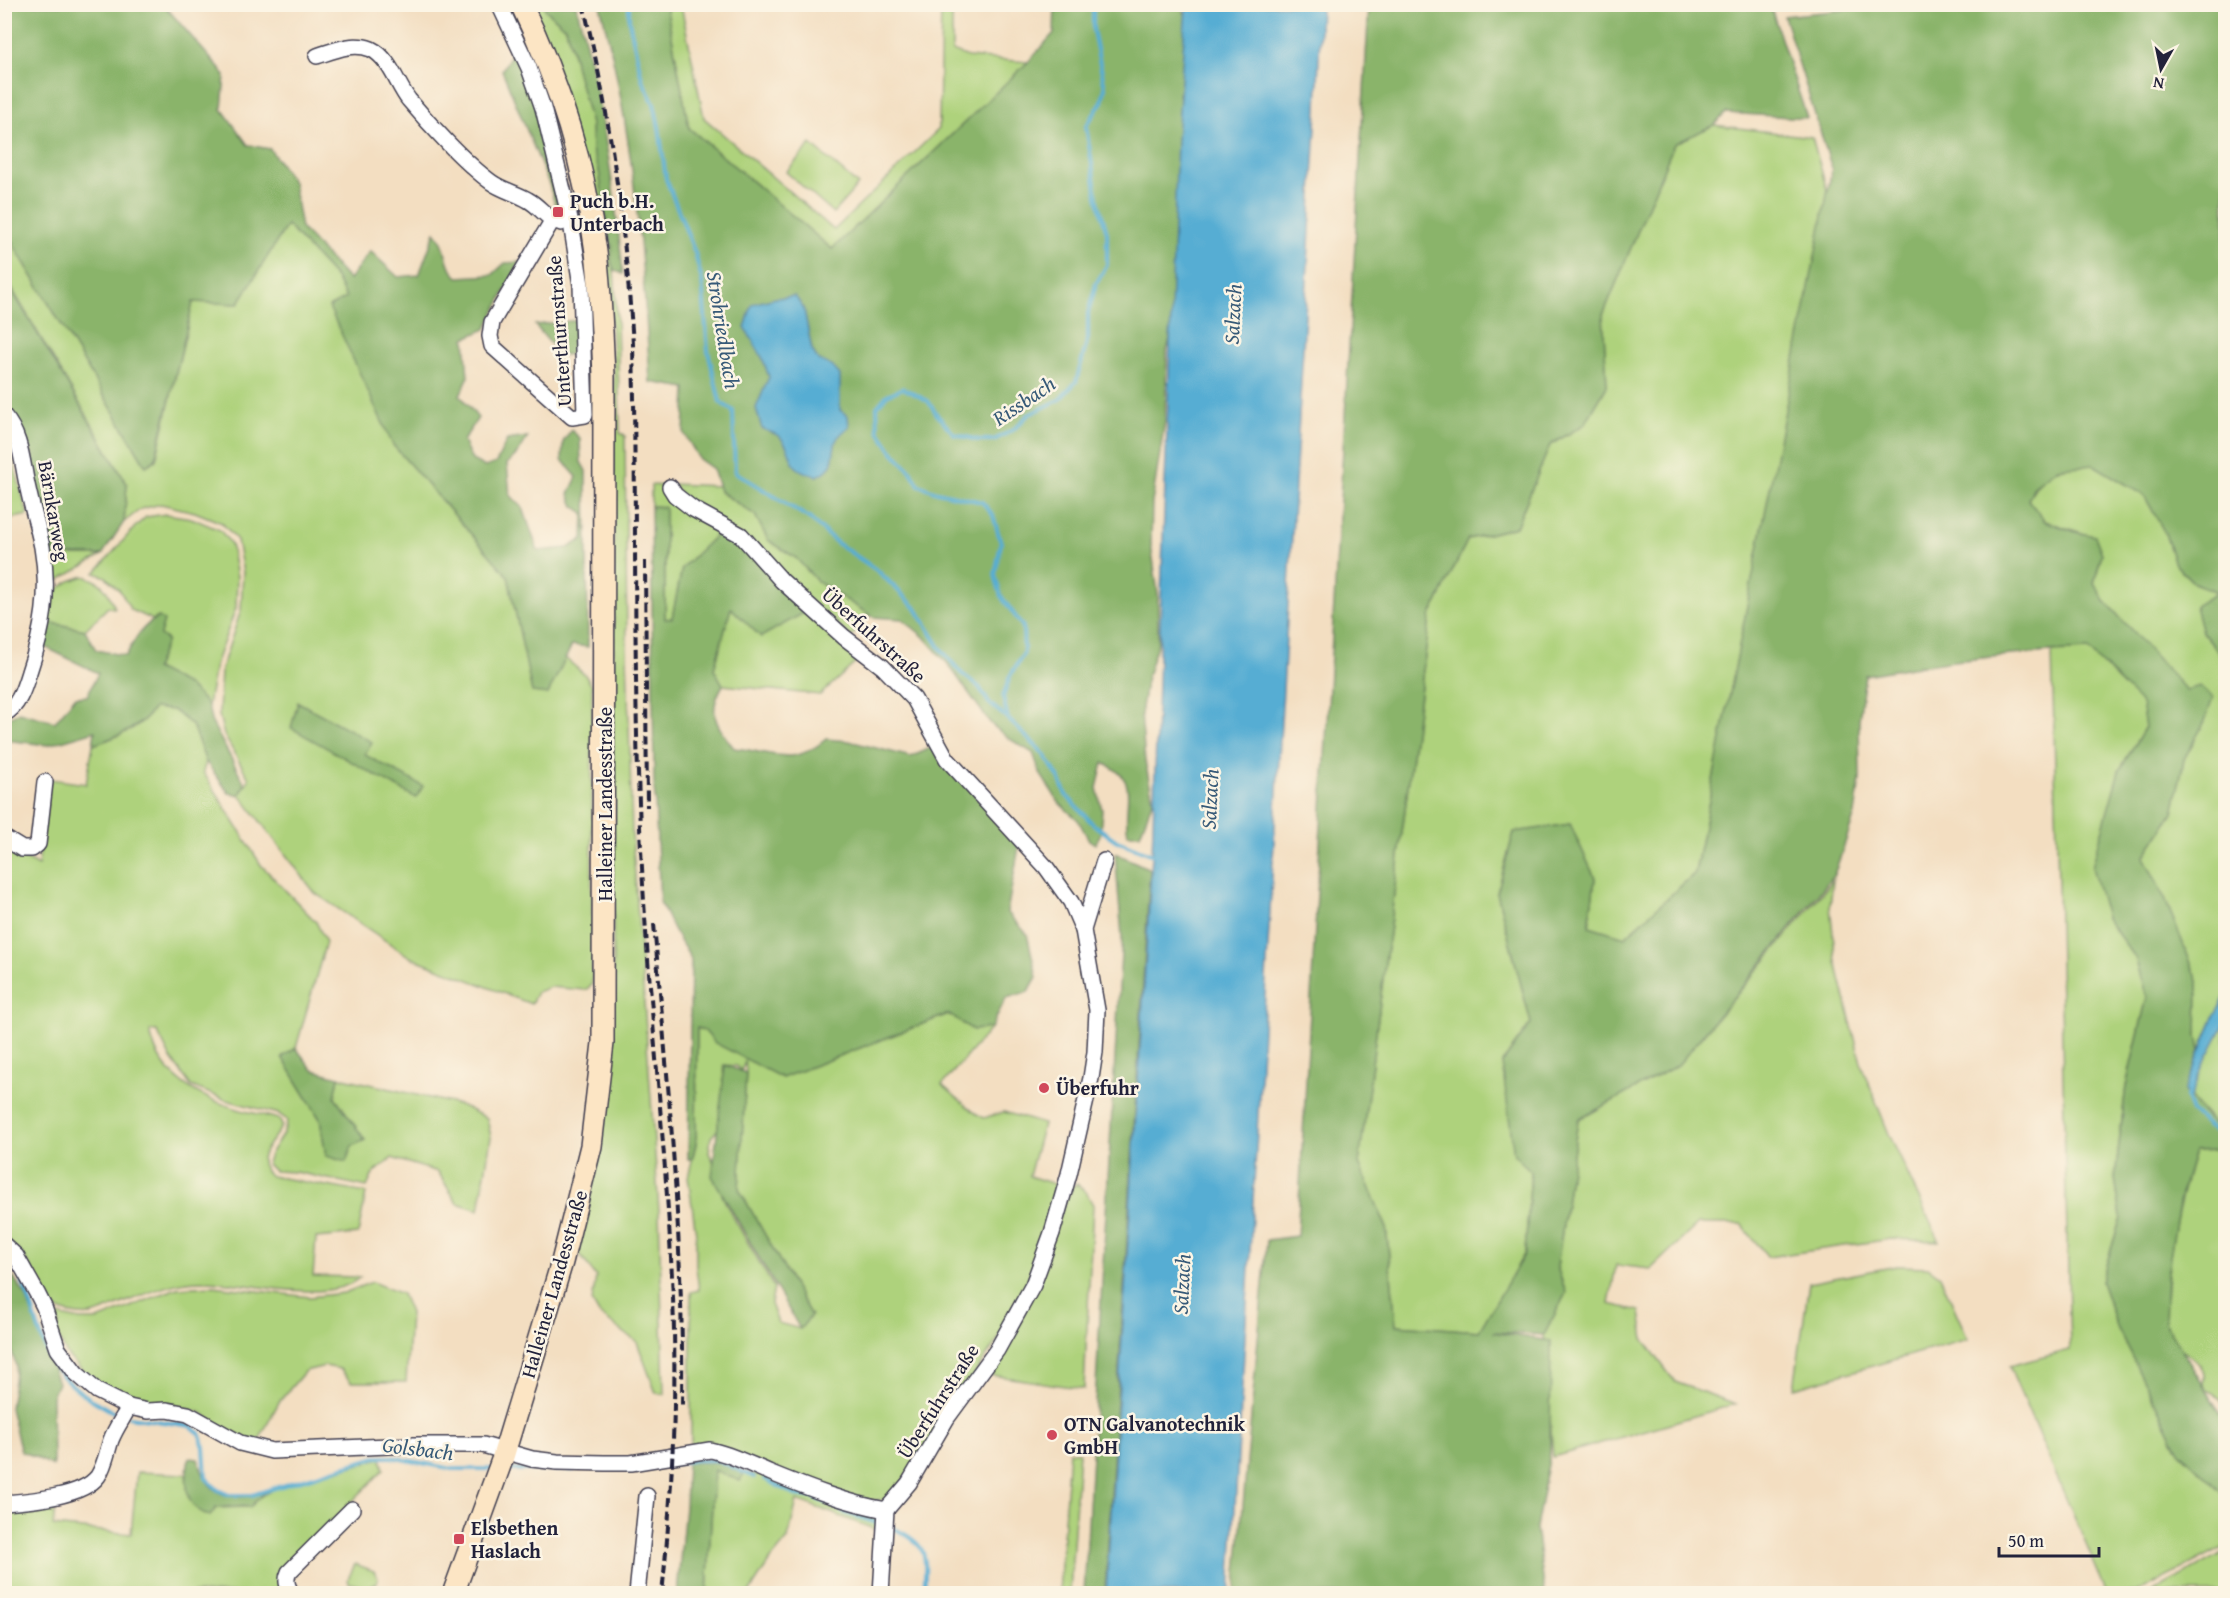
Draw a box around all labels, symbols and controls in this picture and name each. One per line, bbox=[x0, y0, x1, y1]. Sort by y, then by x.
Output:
north arrow bbox=[2131, 39, 2191, 99]
text: N bbox=[2151, 71, 2166, 97]
place label: Puch b.H. Unterbach bbox=[570, 186, 664, 238]
marker: Puch b.H. Unterbach bbox=[551, 205, 565, 219]
street label: Unterthurnstraße bbox=[539, 255, 578, 408]
water label: Strohriedlbach bbox=[699, 269, 748, 391]
water label: Salzach bbox=[1215, 282, 1250, 345]
water label: Rissbach bbox=[985, 368, 1062, 434]
street label: Bärnkarweg bbox=[31, 459, 78, 563]
street label: Überfuhrstraße bbox=[816, 580, 933, 689]
street label: Halleiner Landesstraße bbox=[590, 707, 619, 901]
water label: Salzach bbox=[1192, 767, 1227, 830]
place label: Überfuhr bbox=[1056, 1073, 1139, 1102]
marker: Überfuhr bbox=[1037, 1081, 1051, 1095]
street label: Halleiner Landesstraße bbox=[513, 1186, 594, 1381]
water label: Salzach bbox=[1164, 1252, 1199, 1315]
street label: Überfuhrstraße bbox=[890, 1338, 986, 1464]
place label: OTN Galvanotechnik GmbH bbox=[1064, 1409, 1245, 1461]
marker: OTN Galvanotechnik GmbH bbox=[1045, 1428, 1059, 1442]
water label: Golsbach bbox=[381, 1429, 456, 1468]
place label: Elsbethen Haslach bbox=[471, 1513, 558, 1565]
scale bar bbox=[1999, 1520, 2100, 1558]
text: 50 m bbox=[2008, 1527, 2044, 1554]
marker: Elsbethen Haslach bbox=[452, 1532, 466, 1546]

